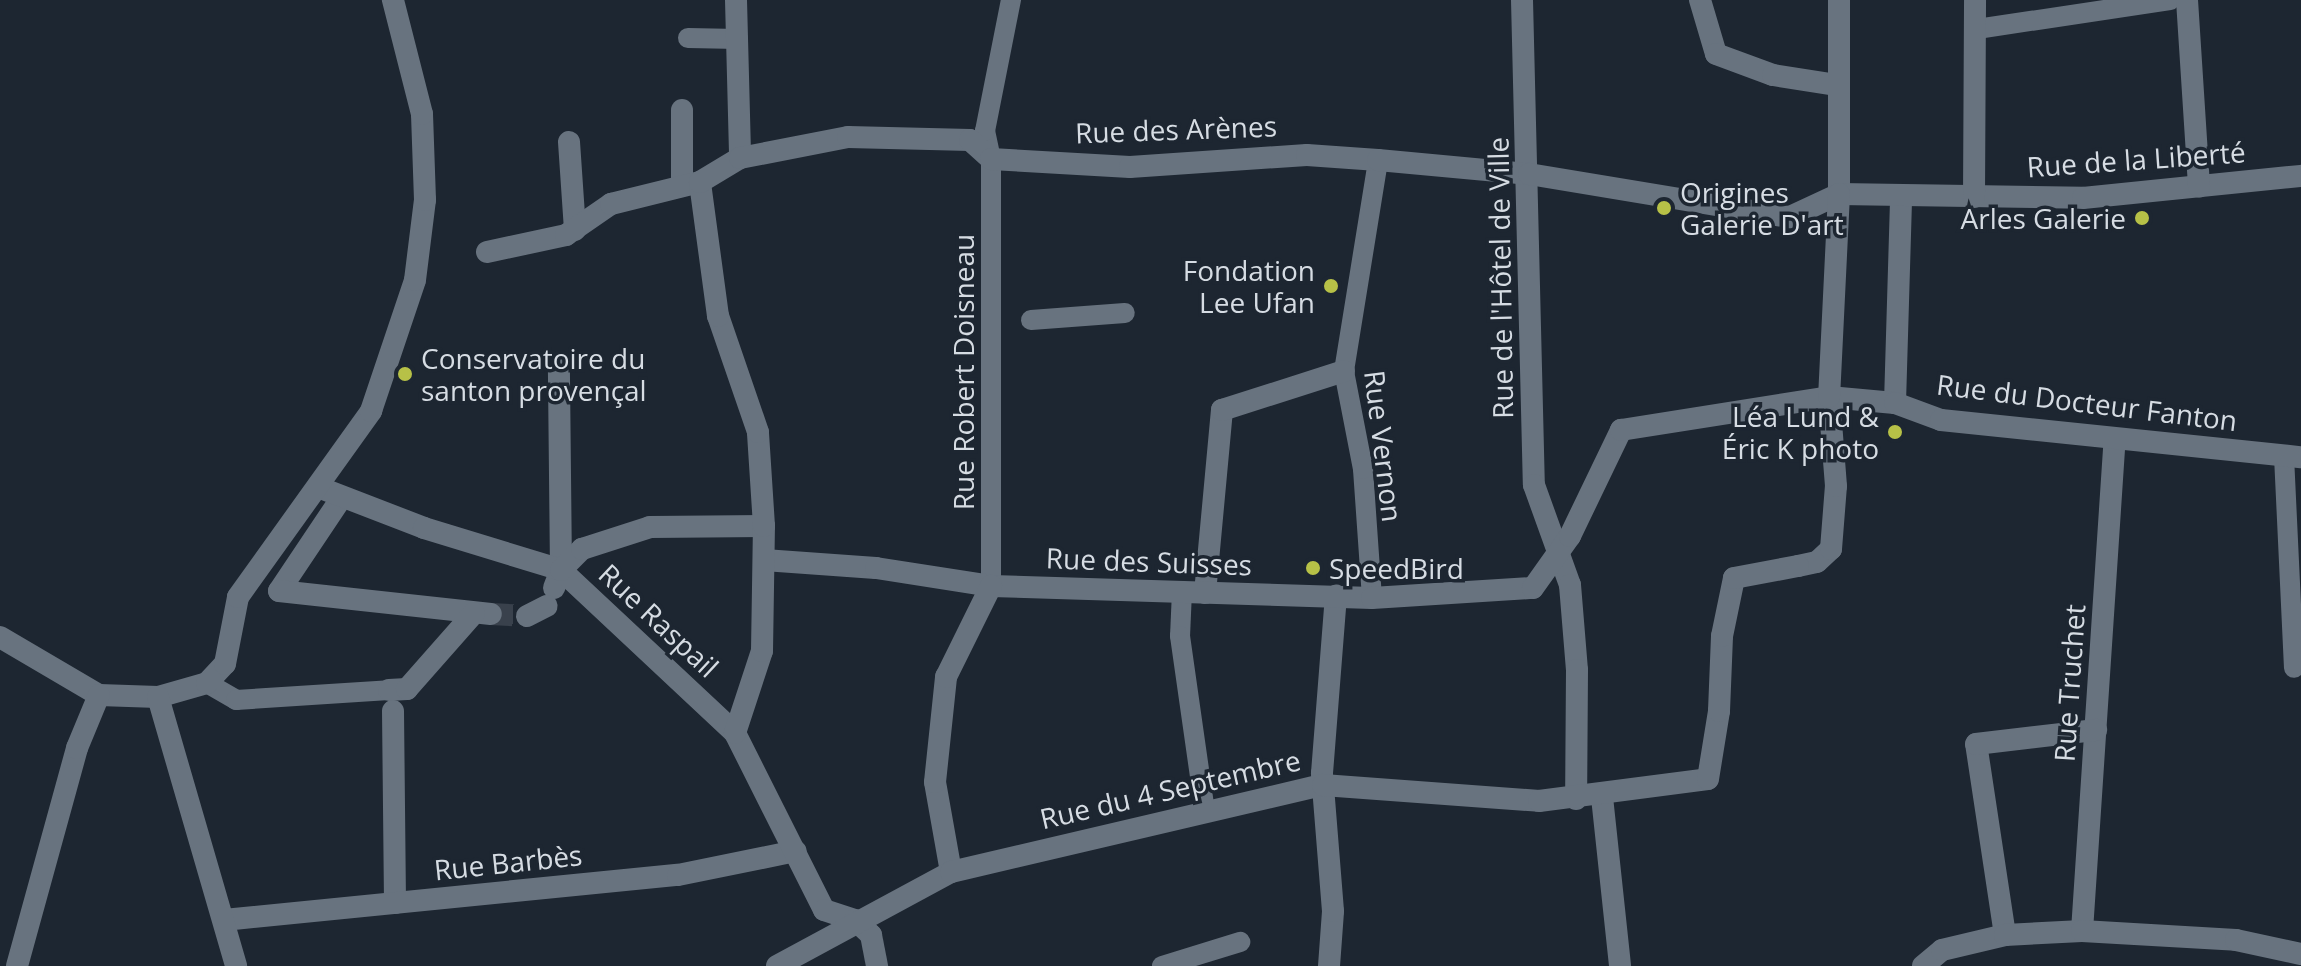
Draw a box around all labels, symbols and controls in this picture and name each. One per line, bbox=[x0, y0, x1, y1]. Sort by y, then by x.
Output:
street label: Rue des Arènes bbox=[1074, 109, 1278, 149]
street label: Rue de la Liberté bbox=[2026, 135, 2246, 183]
street label: Rue de l'Hôtel de Ville bbox=[1481, 137, 1519, 419]
place label: Origines Galerie D'art bbox=[1680, 175, 1844, 241]
marker: Origines Galerie D'art bbox=[1655, 199, 1673, 217]
place label: Arles Galerie bbox=[1961, 201, 2126, 235]
marker: Arles Galerie bbox=[2133, 209, 2151, 227]
street label: Rue Robert Doisneau bbox=[946, 234, 980, 510]
place label: Fondation Lee Ufan bbox=[1183, 253, 1315, 319]
marker: Fondation Lee Ufan bbox=[1322, 277, 1340, 295]
place label: Conservatoire du santon provençal bbox=[421, 341, 647, 407]
marker: Conservatoire du santon provençal bbox=[396, 365, 414, 383]
street label: Rue du Docteur Fanton bbox=[1935, 367, 2239, 437]
street label: Rue Vernon bbox=[1358, 368, 1410, 524]
place label: Léa Lund & Éric K photo bbox=[1722, 399, 1879, 465]
marker: Léa Lund & Éric K photo bbox=[1886, 423, 1904, 441]
street label: Rue des Suisses bbox=[1045, 541, 1253, 581]
place label: SpeedBird bbox=[1329, 551, 1464, 585]
street label: Rue Raspail bbox=[593, 556, 725, 684]
marker: SpeedBird bbox=[1304, 559, 1322, 577]
street label: Rue Truchet bbox=[2047, 603, 2091, 763]
street label: Rue du 4 Septembre bbox=[1036, 743, 1304, 835]
street label: Rue Barbès bbox=[432, 838, 584, 886]

